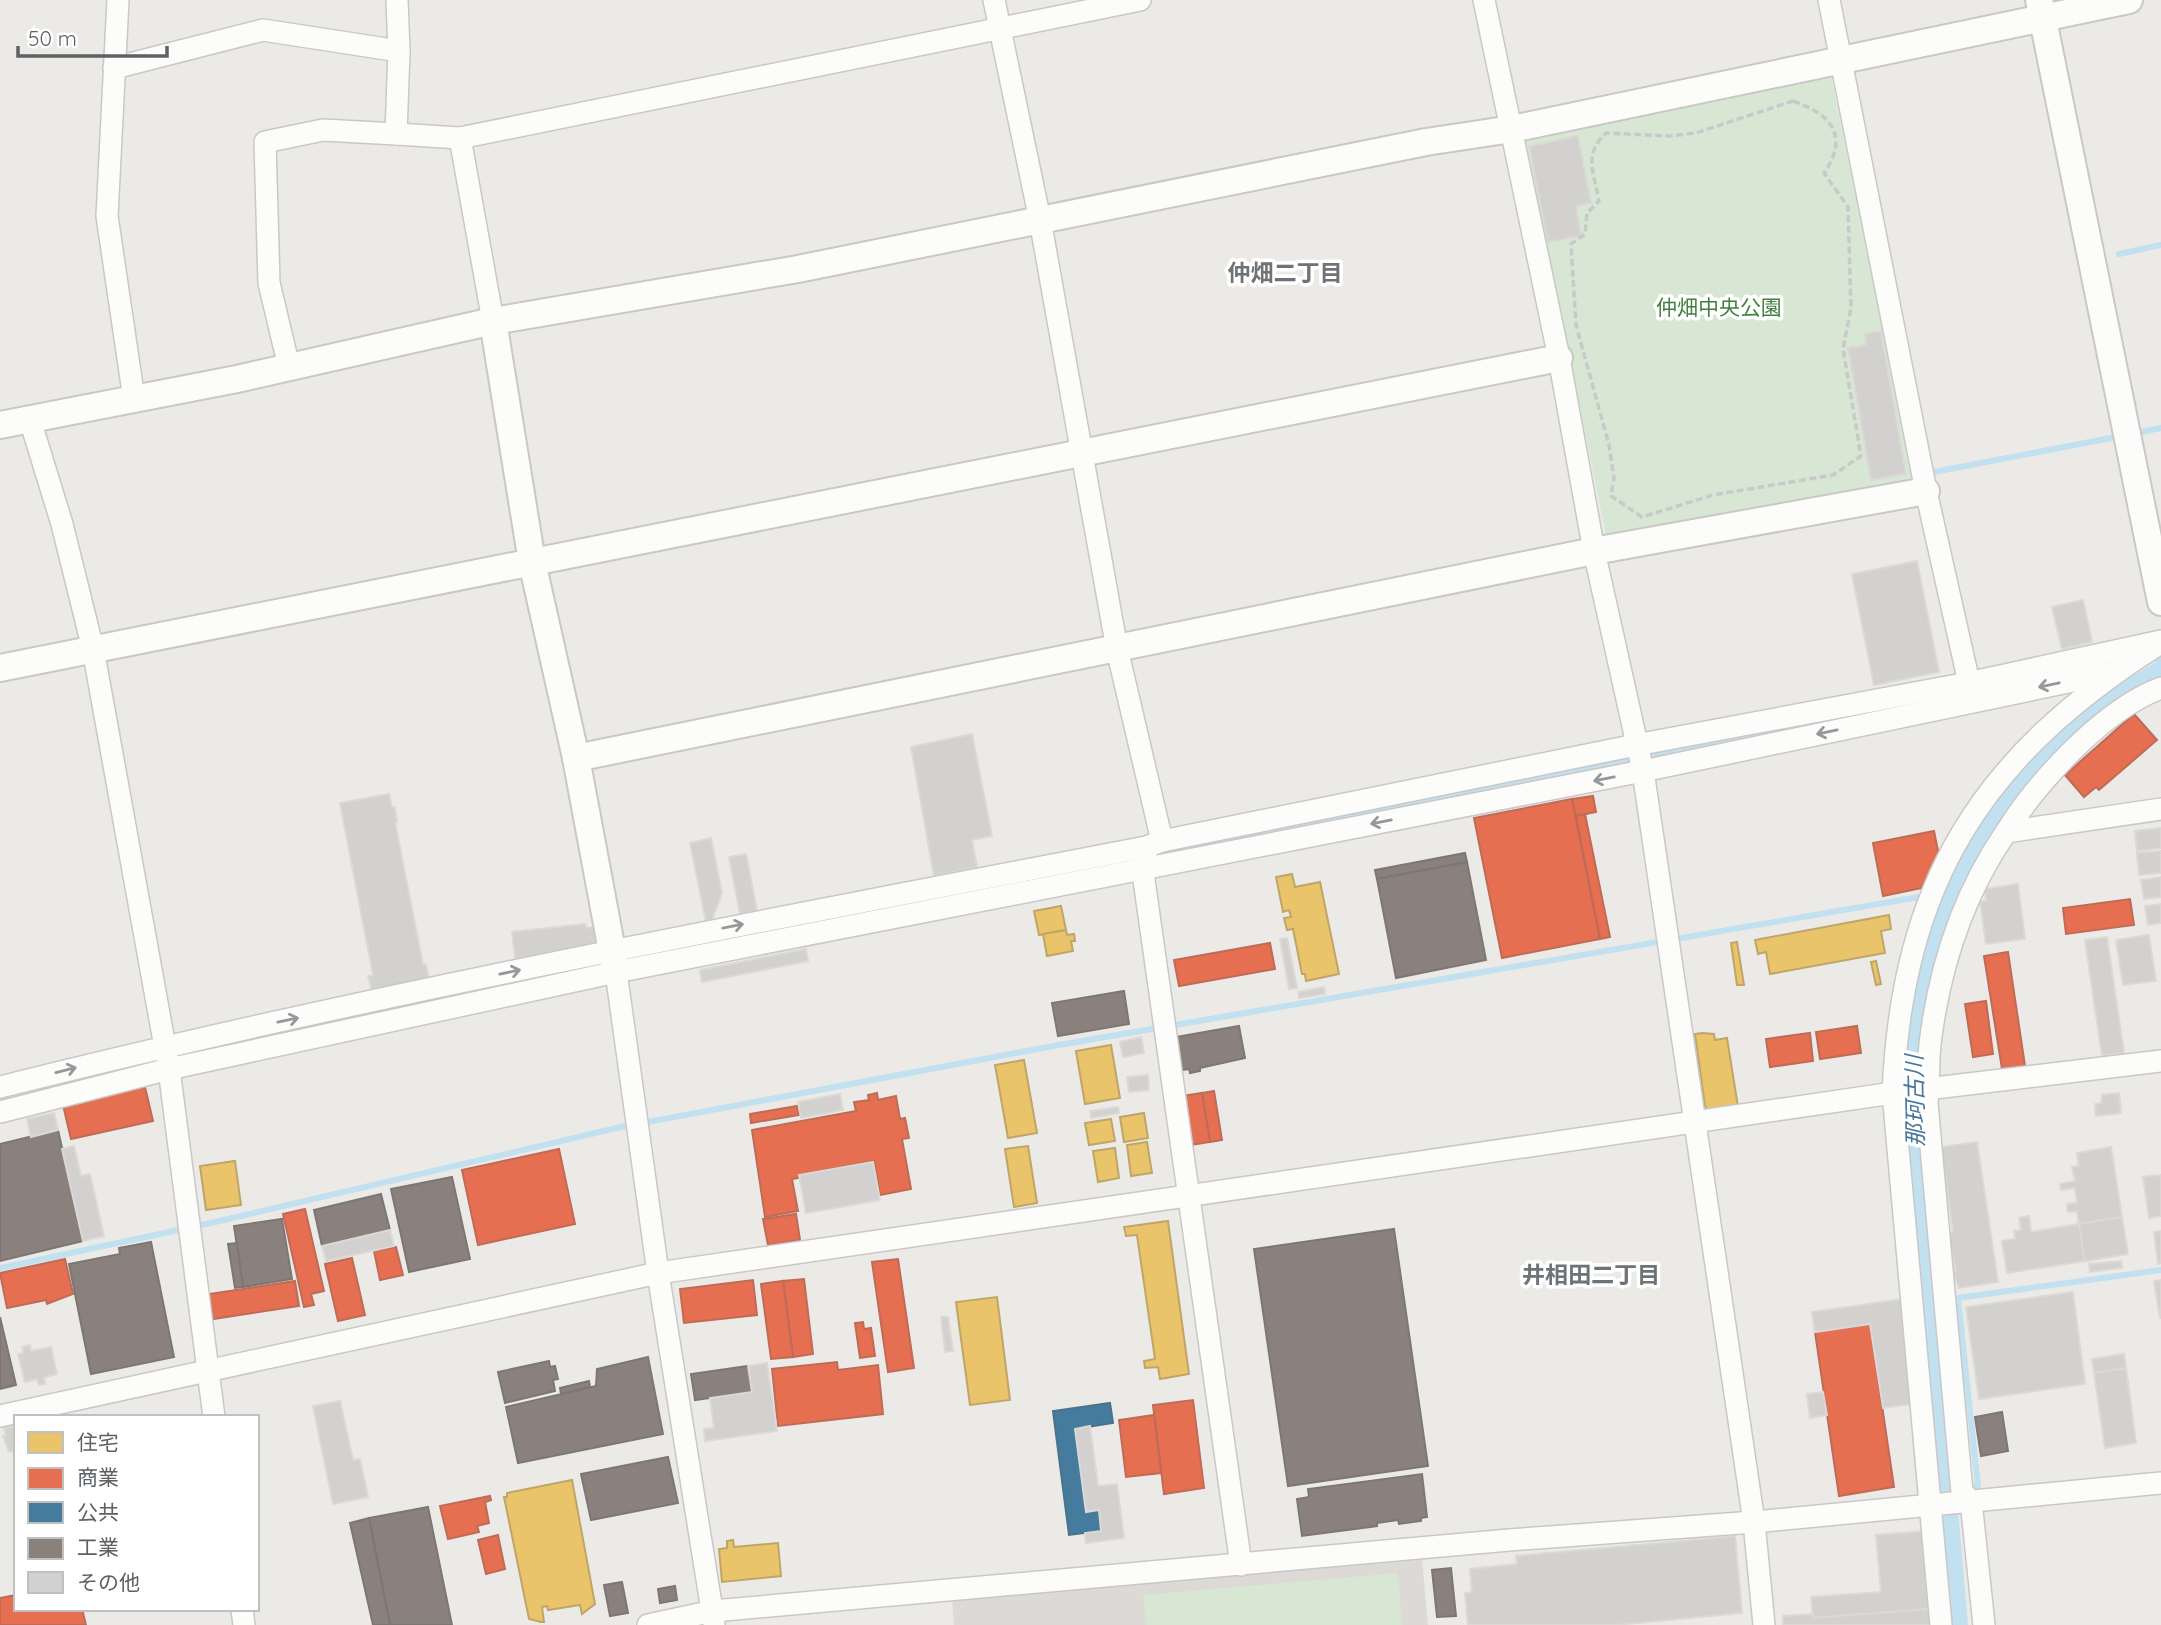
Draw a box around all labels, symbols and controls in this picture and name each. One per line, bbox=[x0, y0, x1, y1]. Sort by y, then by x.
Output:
scale bar bbox=[18, 14, 166, 58]
text: 50 m bbox=[28, 25, 77, 51]
district label: 仲畑二丁目 bbox=[1228, 258, 1343, 287]
park label: 仲畑中央公園 bbox=[1656, 294, 1782, 320]
one-way arrow bbox=[2038, 679, 2061, 693]
one-way arrow bbox=[1816, 726, 1839, 740]
one-way arrow bbox=[1593, 772, 1616, 786]
one-way arrow bbox=[1370, 815, 1393, 829]
one-way arrow bbox=[721, 919, 744, 933]
one-way arrow bbox=[498, 964, 521, 978]
one-way arrow bbox=[276, 1012, 299, 1026]
water label: 那珂古川 bbox=[1899, 1052, 1930, 1147]
one-way arrow bbox=[54, 1063, 77, 1076]
district label: 井相田二丁目 bbox=[1522, 1260, 1660, 1289]
legend bbox=[14, 1415, 259, 1611]
text: 住宅 bbox=[77, 1429, 119, 1455]
text: 商業 bbox=[77, 1464, 119, 1490]
text: 公共 bbox=[77, 1499, 119, 1525]
text: 工業 bbox=[77, 1534, 119, 1560]
text: その他 bbox=[77, 1569, 140, 1595]

